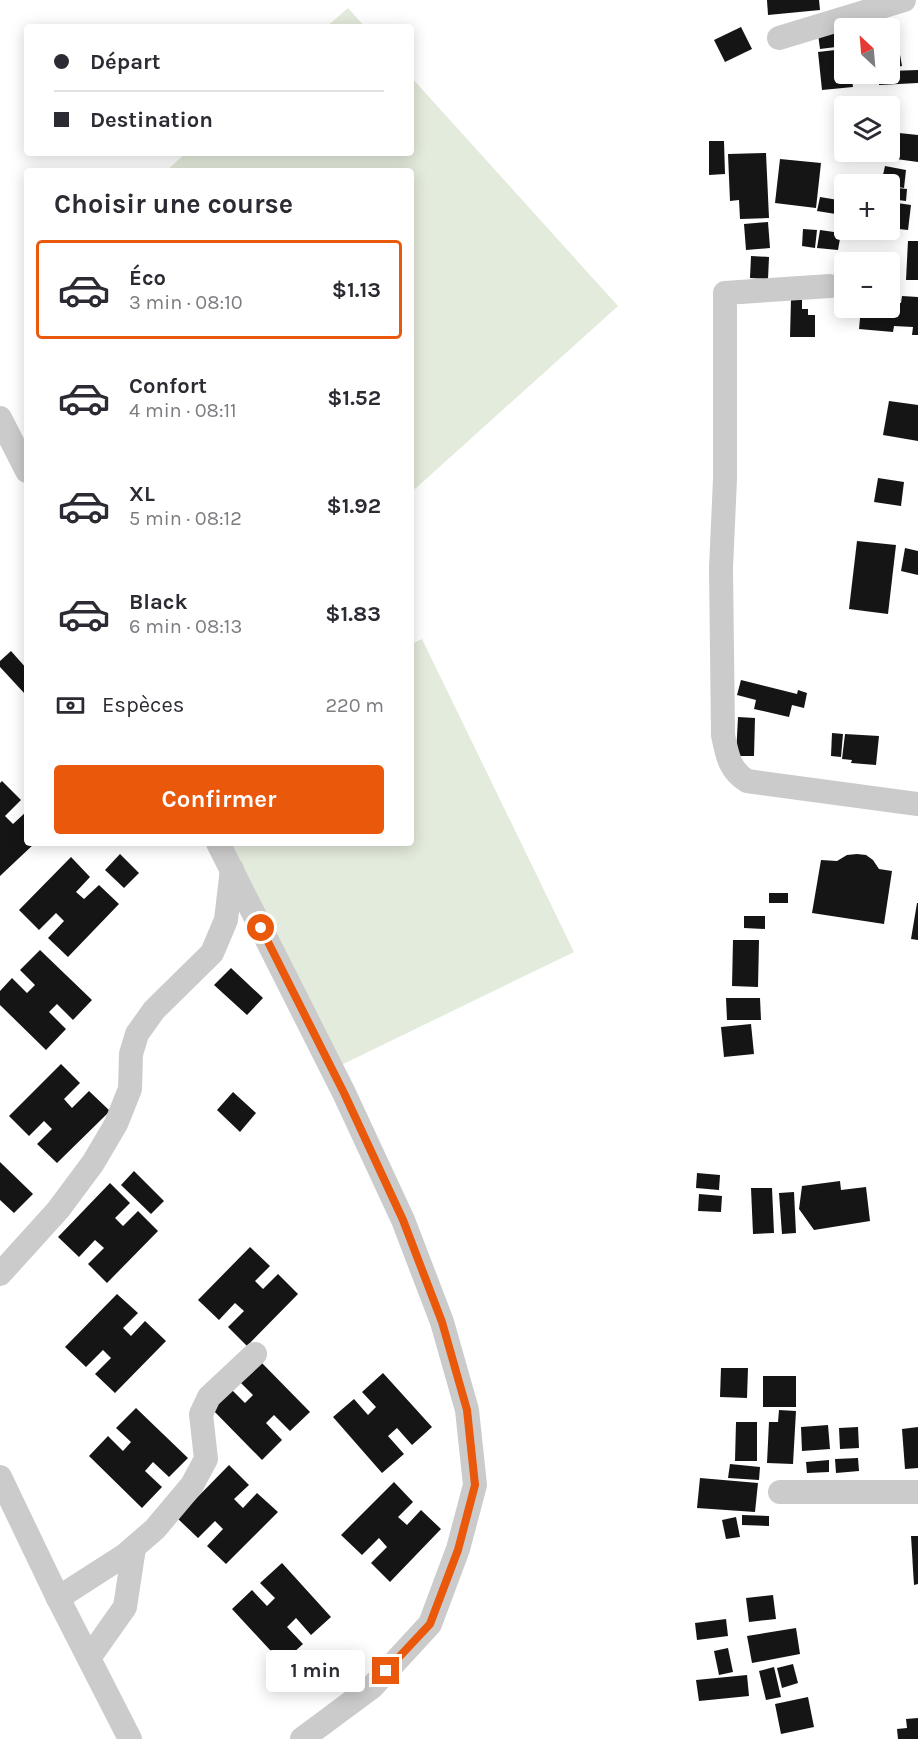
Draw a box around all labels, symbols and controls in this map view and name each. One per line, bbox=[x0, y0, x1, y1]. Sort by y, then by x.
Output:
north arrow bbox=[834, 18, 900, 84]
map controls bbox=[834, 18, 900, 318]
text: Départ bbox=[90, 49, 160, 75]
button: layers bbox=[834, 96, 900, 162]
text: Destination bbox=[90, 107, 213, 133]
button: + bbox=[834, 174, 900, 240]
text: Choisir une course bbox=[54, 188, 293, 220]
button: − bbox=[834, 252, 900, 318]
icon: car bbox=[57, 263, 111, 317]
text: Éco bbox=[129, 265, 166, 291]
text: $1.13 bbox=[332, 277, 381, 303]
text: 3 min · 08:10 bbox=[129, 291, 243, 314]
icon: car bbox=[57, 371, 111, 425]
text: Confort bbox=[129, 373, 207, 399]
text: $1.52 bbox=[327, 385, 381, 411]
text: 4 min · 08:11 bbox=[129, 399, 237, 422]
icon: car bbox=[57, 479, 111, 533]
text: XL bbox=[129, 481, 155, 507]
text: $1.92 bbox=[327, 493, 381, 519]
text: 5 min · 08:12 bbox=[129, 507, 242, 530]
icon: car bbox=[57, 587, 111, 641]
text: Black bbox=[129, 589, 188, 615]
text: $1.83 bbox=[325, 601, 381, 627]
text: 6 min · 08:13 bbox=[129, 615, 242, 638]
icon: cash bbox=[54, 689, 87, 722]
text: Espèces bbox=[102, 692, 184, 718]
text: 220 m bbox=[325, 694, 384, 717]
button: Confirmer bbox=[54, 765, 384, 834]
route start bbox=[247, 914, 274, 941]
callout: 1 min bbox=[266, 1650, 365, 1692]
route end bbox=[372, 1657, 399, 1684]
text: 1 min bbox=[290, 1659, 341, 1682]

